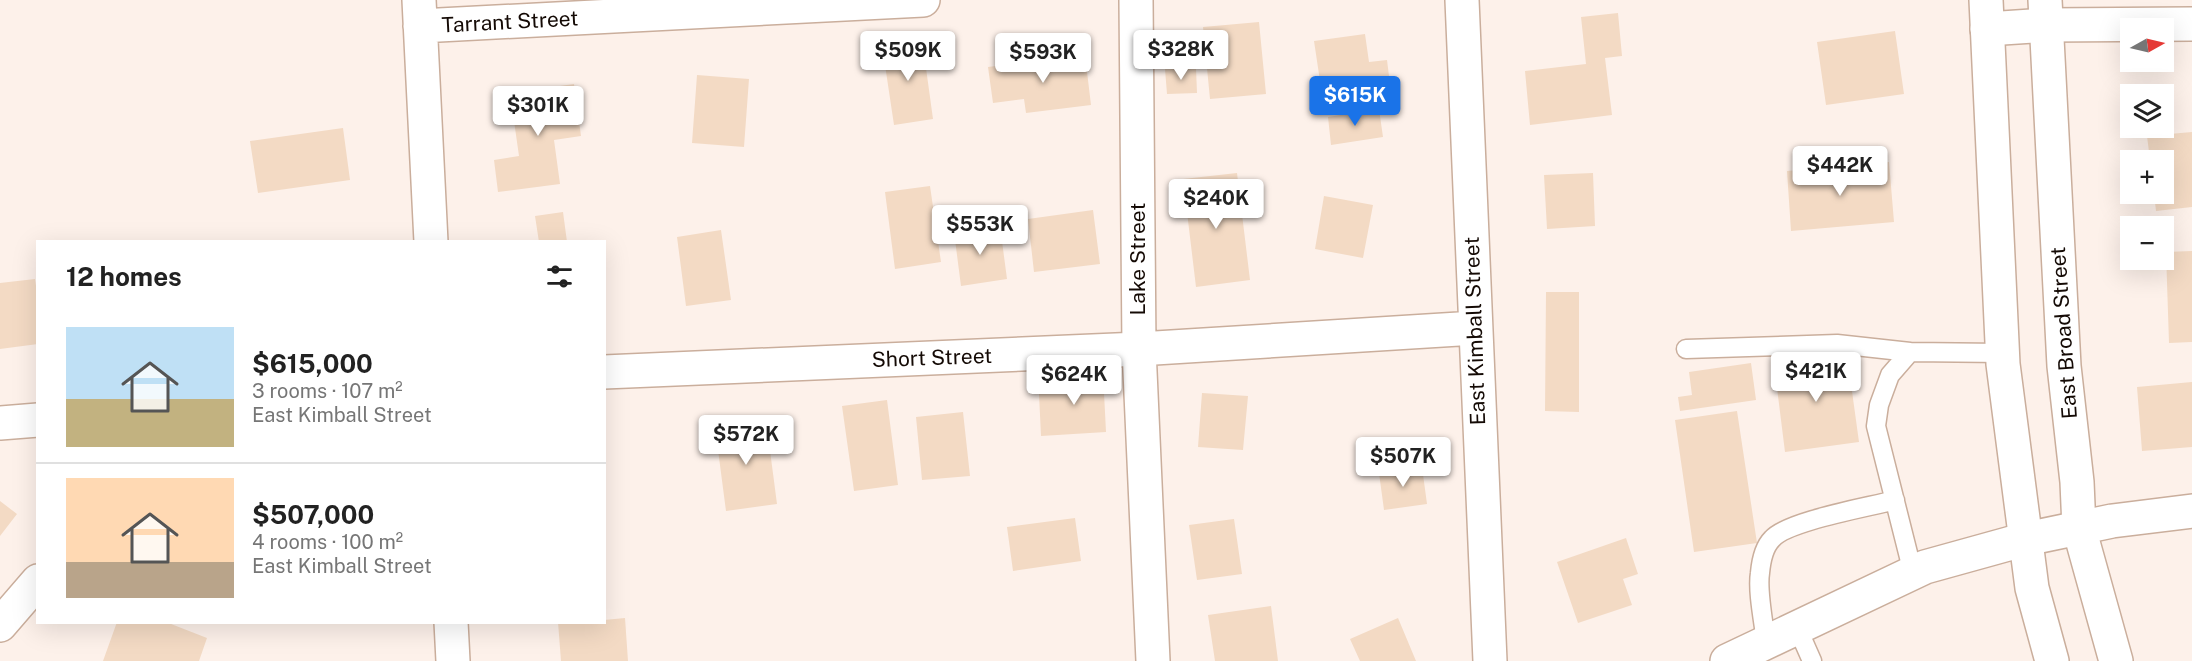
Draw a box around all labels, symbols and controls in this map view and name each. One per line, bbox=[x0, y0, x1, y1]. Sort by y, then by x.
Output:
street label: Tarrant Street bbox=[441, 5, 579, 38]
north arrow bbox=[2120, 18, 2174, 72]
map controls bbox=[2120, 18, 2174, 270]
pin: $328K bbox=[1139, 30, 1223, 81]
pin: $509K bbox=[866, 31, 950, 82]
pin: $593K bbox=[1001, 33, 1085, 84]
text: $328K bbox=[1147, 37, 1215, 61]
text: $509K bbox=[874, 38, 942, 62]
text: $593K bbox=[1009, 40, 1077, 64]
pin: $615K bbox=[1313, 76, 1397, 127]
text: $615K bbox=[1323, 83, 1387, 107]
button: layers bbox=[2120, 84, 2174, 138]
pin: $301K bbox=[496, 86, 580, 137]
text: $301K bbox=[507, 93, 569, 117]
pin: $442K bbox=[1798, 146, 1882, 197]
button: + bbox=[2120, 150, 2174, 204]
text: $442K bbox=[1807, 153, 1873, 177]
pin: $240K bbox=[1174, 179, 1258, 230]
text: $240K bbox=[1183, 186, 1249, 210]
street label: Lake Street bbox=[1125, 203, 1150, 315]
pin: $553K bbox=[938, 205, 1022, 256]
text: $553K bbox=[946, 212, 1014, 236]
button: − bbox=[2120, 216, 2174, 270]
street label: East Kimball Street bbox=[1459, 236, 1490, 426]
street label: East Broad Street bbox=[2045, 246, 2082, 420]
icon: filters bbox=[543, 260, 576, 293]
text: 12 homes bbox=[66, 261, 182, 292]
street label: Short Street bbox=[871, 343, 993, 372]
text: $615,000 bbox=[252, 348, 373, 379]
icon: home bbox=[114, 351, 186, 423]
pin: $421K bbox=[1774, 352, 1858, 403]
pin: $624K bbox=[1032, 355, 1116, 406]
text: $421K bbox=[1785, 359, 1847, 383]
text: $624K bbox=[1041, 362, 1107, 386]
text: 3 rooms · 107 m² bbox=[252, 379, 403, 403]
text: East Kimball Street bbox=[252, 403, 432, 427]
pin: $572K bbox=[704, 415, 788, 466]
text: $572K bbox=[713, 422, 779, 446]
pin: $507K bbox=[1361, 437, 1445, 488]
text: $507K bbox=[1370, 444, 1436, 468]
text: $507,000 bbox=[252, 499, 374, 530]
icon: home bbox=[114, 502, 186, 574]
text: 4 rooms · 100 m² bbox=[252, 530, 403, 554]
text: East Kimball Street bbox=[252, 554, 432, 578]

